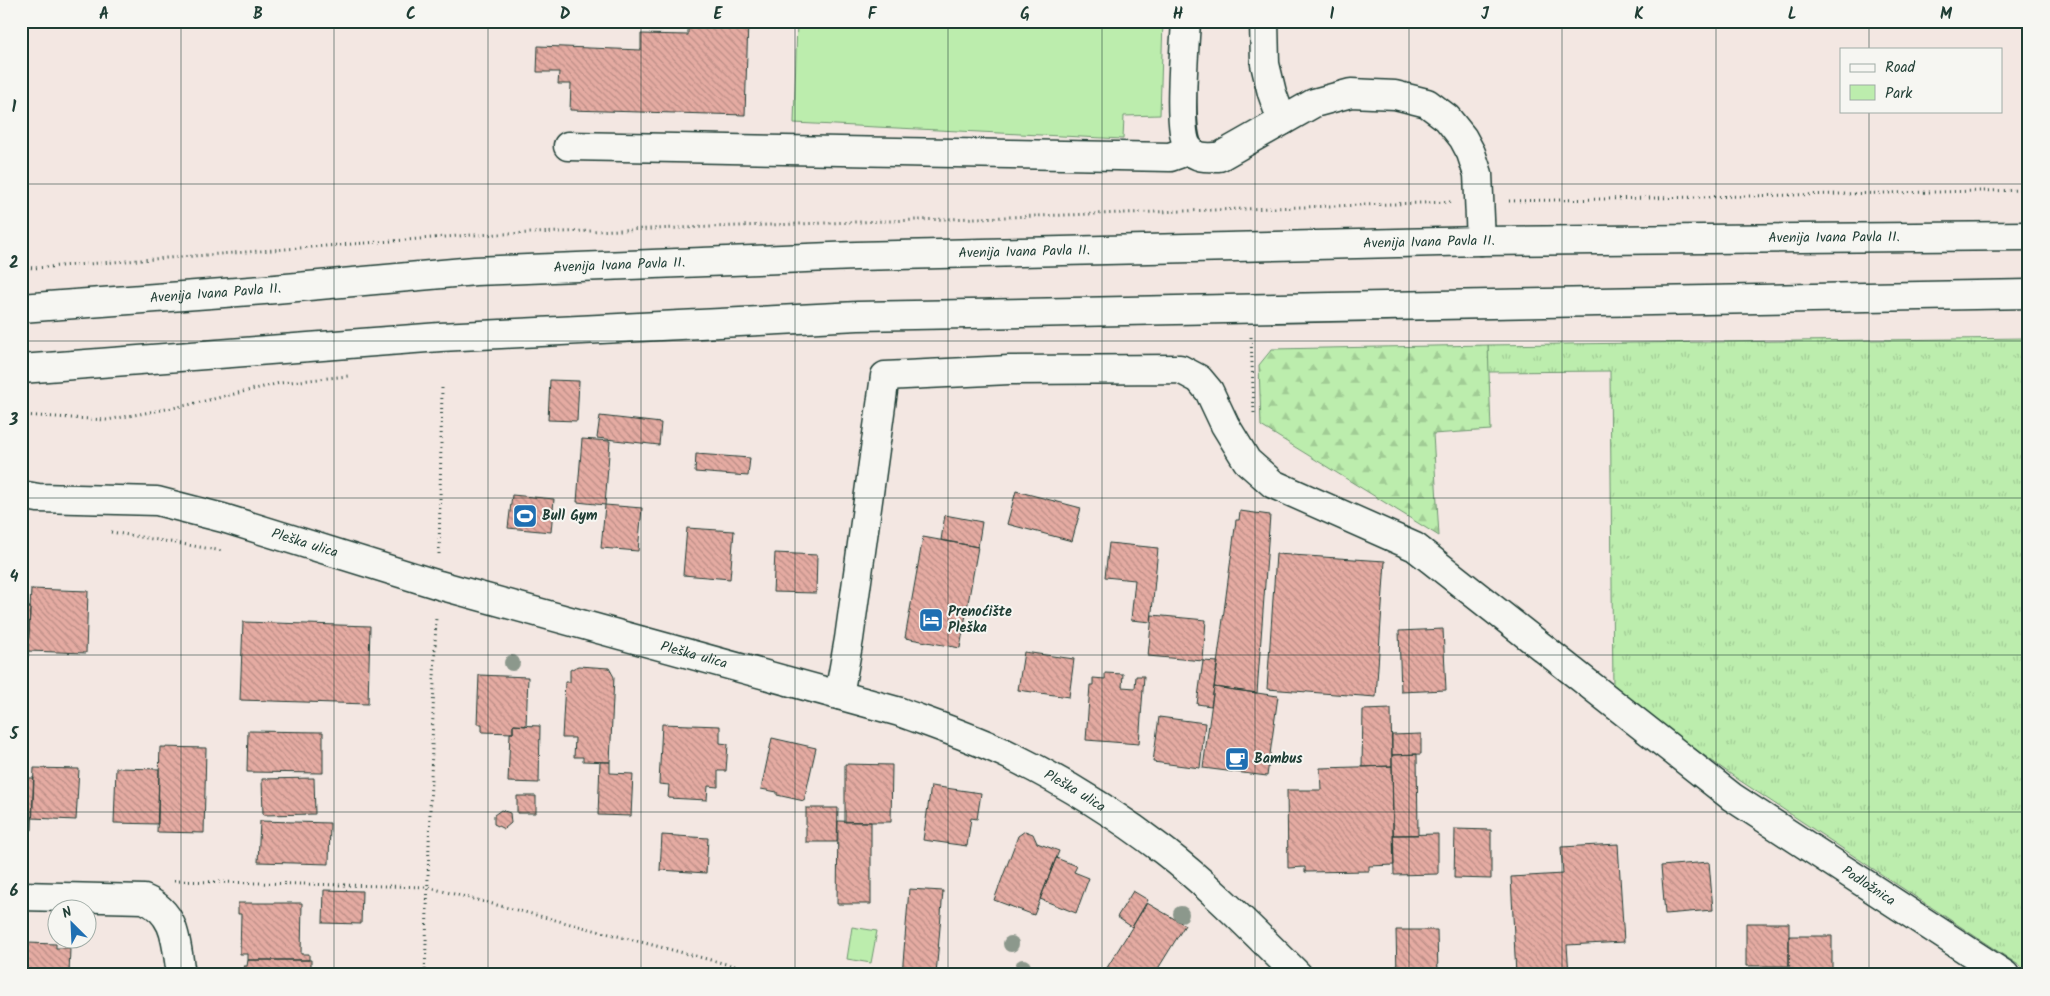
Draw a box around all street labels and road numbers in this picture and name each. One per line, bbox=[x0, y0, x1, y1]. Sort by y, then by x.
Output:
street label: Avenija Ivana Pavla II. bbox=[1768, 226, 1900, 249]
street label: Avenija Ivana Pavla II. bbox=[1363, 230, 1495, 255]
street label: Avenija Ivana Pavla II. bbox=[958, 239, 1090, 265]
street label: Avenija Ivana Pavla II. bbox=[553, 252, 686, 279]
street label: Avenija Ivana Pavla II. bbox=[149, 278, 282, 309]
street label: Pleška ulica bbox=[269, 523, 341, 564]
street label: Pleška ulica bbox=[658, 636, 730, 675]
street label: Pleška ulica bbox=[1040, 764, 1110, 818]
street label: Podložnica bbox=[1837, 860, 1900, 912]

